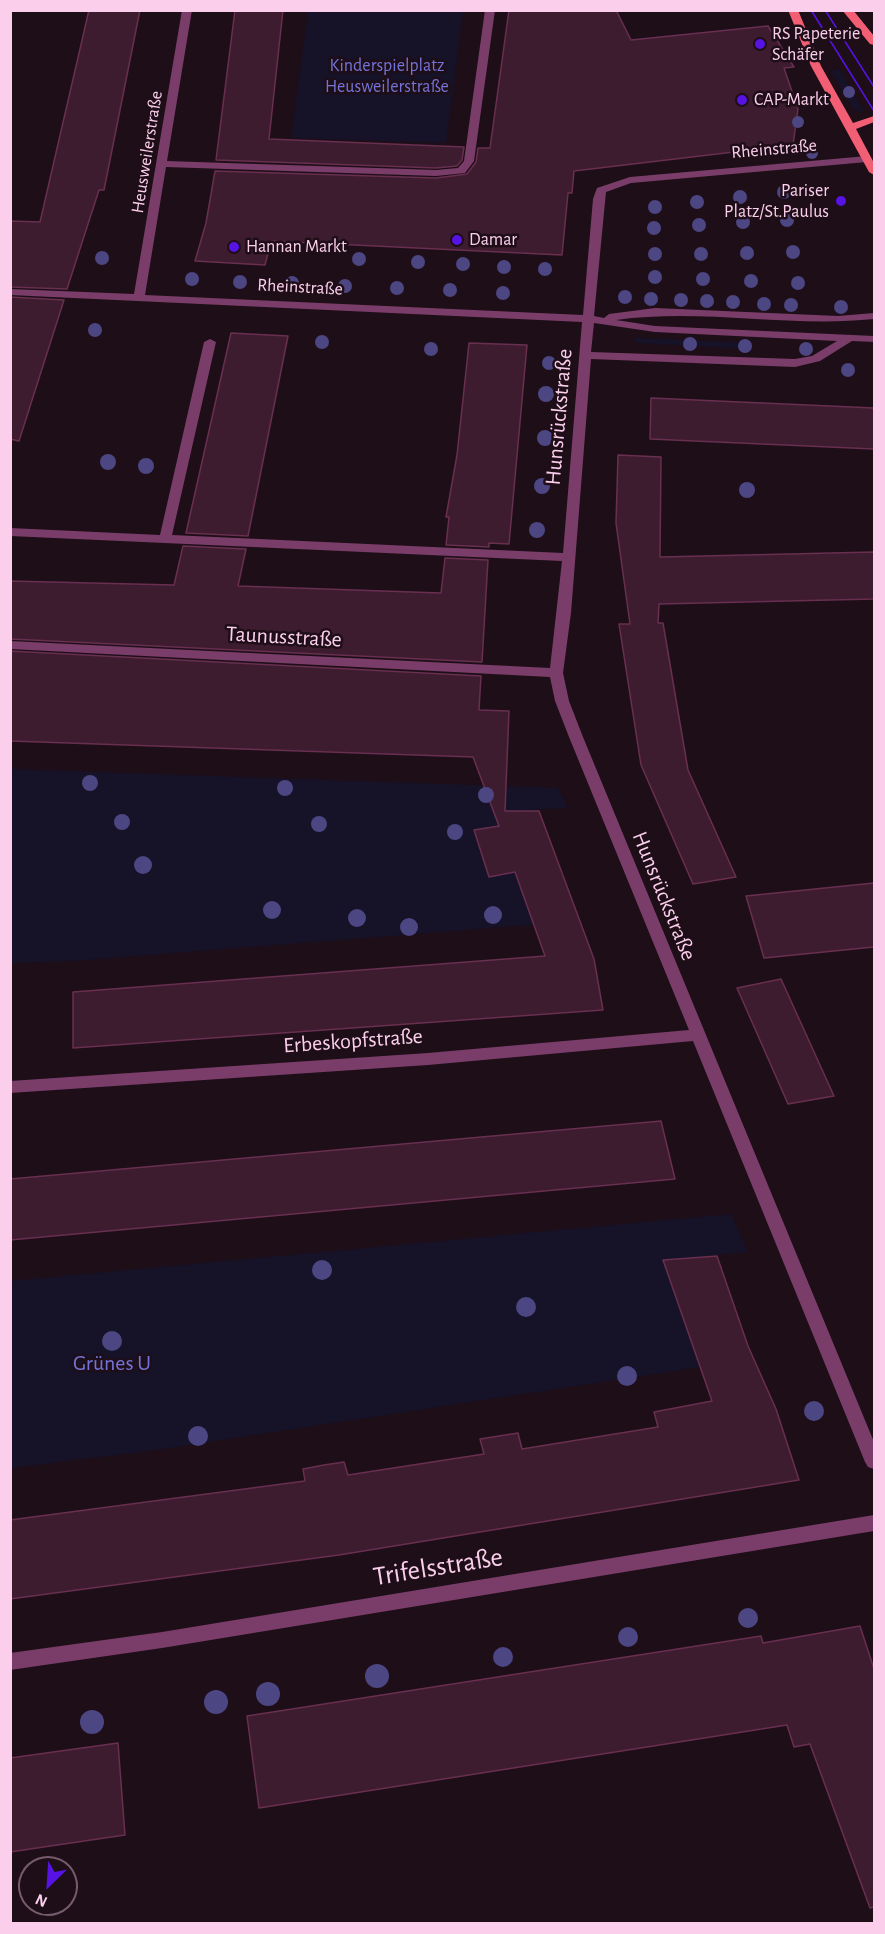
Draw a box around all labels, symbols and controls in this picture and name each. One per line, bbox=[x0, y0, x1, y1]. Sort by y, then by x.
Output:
place label: RS Papeterie Schäfer bbox=[772, 23, 860, 66]
marker: RS Papeterie Schäfer bbox=[753, 37, 767, 51]
park label: Kinderspielplatz Heusweilerstraße bbox=[325, 55, 449, 98]
street label: Heusweilerstraße bbox=[127, 89, 167, 215]
place label: CAP-Markt bbox=[754, 89, 829, 111]
marker: CAP-Markt bbox=[735, 93, 749, 107]
street label: Rheinstraße bbox=[730, 135, 818, 163]
place label: Pariser Platz/St.Paulus bbox=[724, 180, 829, 222]
marker: Pariser Platz/St.Paulus bbox=[834, 194, 848, 208]
place label: Damar bbox=[469, 229, 517, 251]
marker: Damar bbox=[450, 233, 464, 247]
place label: Hannan Markt bbox=[246, 236, 347, 258]
marker: Hannan Markt bbox=[227, 240, 241, 254]
street label: Rheinstraße bbox=[257, 274, 343, 300]
street label: Hunsrückstraße bbox=[540, 348, 578, 486]
street label: Taunusstraße bbox=[226, 621, 342, 653]
street label: Hunsrückstraße bbox=[626, 828, 702, 964]
street label: Erbeskopfstraße bbox=[282, 1023, 424, 1059]
park label: Grünes U bbox=[73, 1350, 151, 1376]
street label: Trifelsstraße bbox=[371, 1541, 505, 1593]
north arrow bbox=[18, 1856, 78, 1916]
text: N bbox=[33, 1891, 50, 1910]

